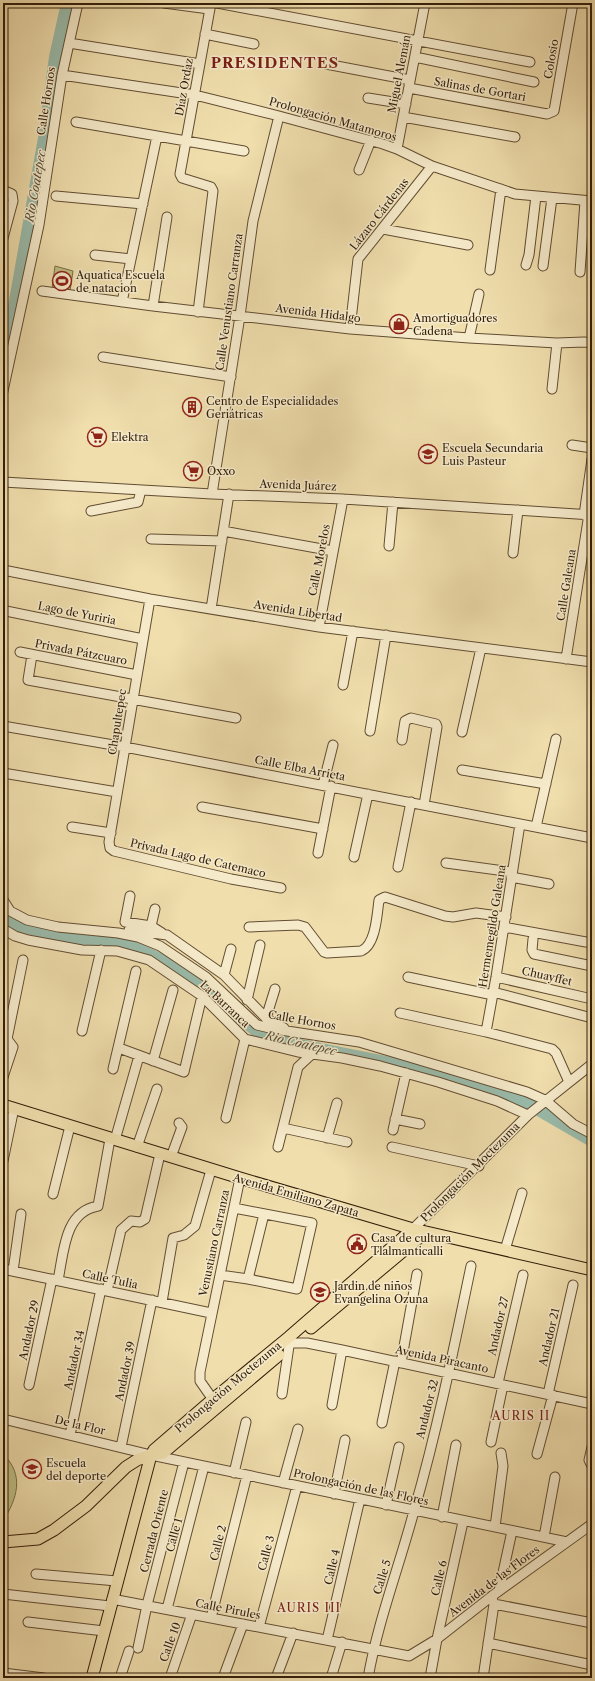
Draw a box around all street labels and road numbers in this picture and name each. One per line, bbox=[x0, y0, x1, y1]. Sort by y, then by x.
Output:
street label: Miguel Alemán bbox=[385, 34, 413, 114]
street label: Colosio bbox=[541, 38, 561, 80]
street label: Díaz Ordaz bbox=[172, 57, 196, 117]
street label: Calle Hornos bbox=[34, 66, 58, 136]
street label: Salinas de Gortari bbox=[433, 74, 528, 104]
street label: Prolongación Matamoros bbox=[268, 94, 399, 144]
street label: Lázaro Cárdenas bbox=[346, 175, 412, 253]
street label: Calle Venustiano Carranza bbox=[212, 232, 246, 371]
street label: Avenida Hidalgo bbox=[274, 301, 362, 325]
street label: Avenida Juárez bbox=[258, 477, 337, 493]
street label: Calle Morelos bbox=[305, 523, 333, 597]
street label: Calle Galeana bbox=[553, 548, 579, 622]
street label: Avenida Libertad bbox=[252, 597, 343, 625]
street label: Lago de Yuriria bbox=[37, 599, 117, 627]
street label: Privada Pátzcuaro bbox=[34, 636, 129, 668]
street label: Chapultepec bbox=[105, 688, 129, 756]
street label: Calle Elba Arrieta bbox=[253, 752, 347, 784]
street label: Privada Lago de Catemaco bbox=[129, 836, 268, 881]
street label: Hermemegildo Galeana bbox=[475, 863, 509, 988]
street label: Chuayffet bbox=[520, 963, 574, 989]
street label: La Barranca bbox=[197, 977, 253, 1031]
street label: Calle Hornos bbox=[267, 1007, 337, 1033]
street label: Prolongación Moctezuma bbox=[417, 1119, 523, 1225]
street label: Avenida Emiliano Zapata bbox=[230, 1170, 361, 1220]
street label: Venustiano Carranza bbox=[196, 1188, 232, 1299]
street label: Calle Tulia bbox=[81, 1266, 139, 1292]
street label: Andador 27 bbox=[484, 1295, 512, 1358]
street label: Andador 29 bbox=[16, 1299, 42, 1362]
street label: Andador 21 bbox=[535, 1306, 563, 1368]
street label: Andador 34 bbox=[61, 1329, 87, 1392]
street label: Prolongación Moctezuma bbox=[172, 1338, 284, 1436]
street label: Andador 39 bbox=[112, 1340, 138, 1403]
street label: Avenida Piracanto bbox=[393, 1342, 490, 1376]
street label: Andador 32 bbox=[413, 1378, 441, 1441]
street label: De la Flor bbox=[53, 1412, 107, 1438]
street label: Prolongación de las Flores bbox=[292, 1466, 430, 1508]
street label: Cerrada Oriente bbox=[137, 1488, 171, 1574]
street label: Calle 1 bbox=[163, 1516, 185, 1553]
street label: Calle 2 bbox=[207, 1524, 229, 1562]
street label: Calle 3 bbox=[255, 1534, 277, 1572]
street label: Avenida de las Flores bbox=[445, 1542, 542, 1620]
street label: Calle 4 bbox=[321, 1548, 343, 1586]
street label: Calle 5 bbox=[370, 1558, 394, 1596]
street label: Calle 6 bbox=[428, 1558, 450, 1597]
street label: Calle Pirules bbox=[194, 1596, 262, 1622]
street label: Calle 10 bbox=[156, 1620, 184, 1664]

